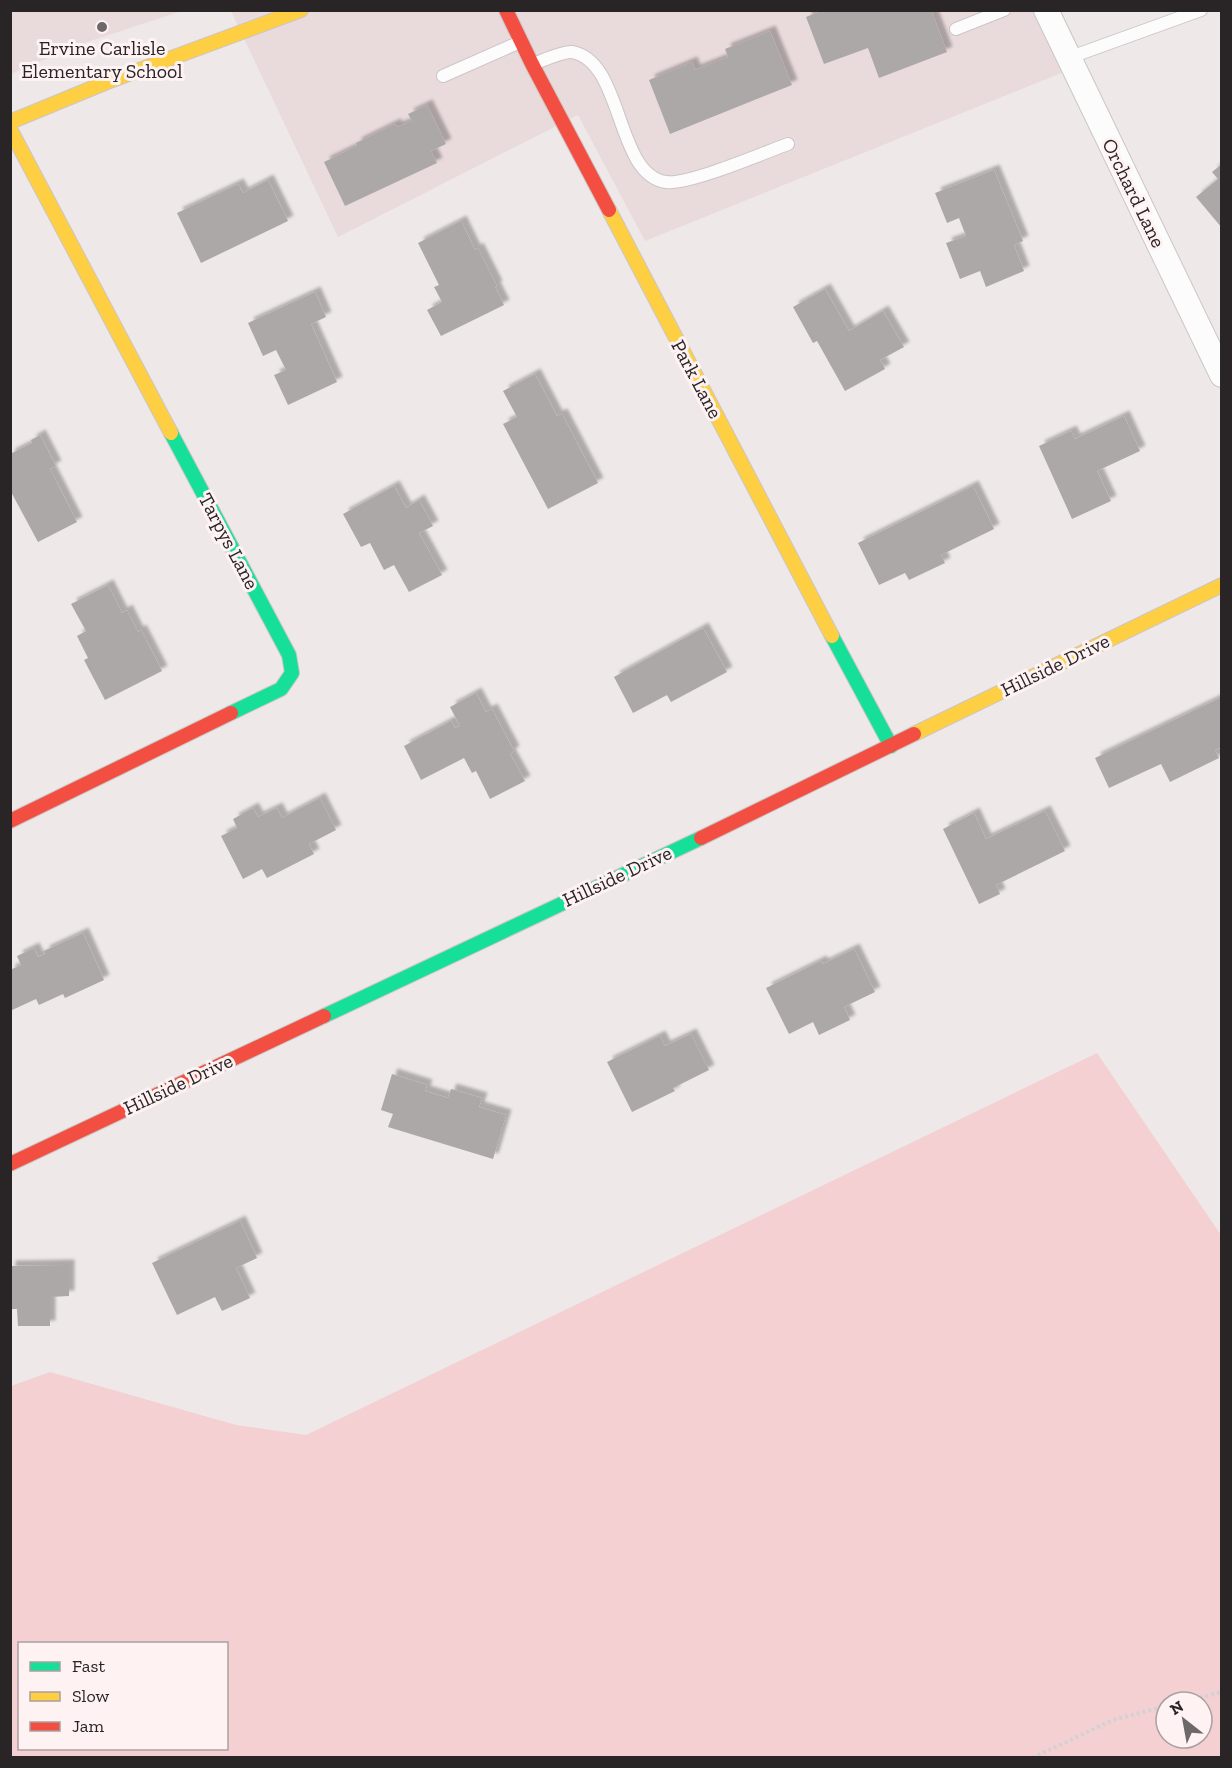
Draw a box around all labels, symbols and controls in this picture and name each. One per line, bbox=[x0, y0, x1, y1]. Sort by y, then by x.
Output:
marker: Ervine Carlisle Elementary School bbox=[95, 20, 109, 34]
place label: Ervine Carlisle Elementary School bbox=[21, 36, 183, 83]
street label: Orchard Lane bbox=[1097, 135, 1171, 251]
street label: Park Lane bbox=[666, 336, 728, 422]
street label: Tarpys Lane bbox=[194, 489, 264, 593]
street label: Hillside Drive bbox=[997, 628, 1113, 702]
street label: Hillside Drive bbox=[559, 840, 675, 912]
street label: Hillside Drive bbox=[120, 1048, 236, 1120]
legend bbox=[18, 1642, 228, 1750]
text: Fast bbox=[72, 1655, 105, 1677]
text: Slow bbox=[72, 1685, 109, 1707]
north arrow bbox=[1154, 1690, 1214, 1750]
text: N bbox=[1166, 1696, 1187, 1719]
text: Jam bbox=[72, 1715, 104, 1737]

